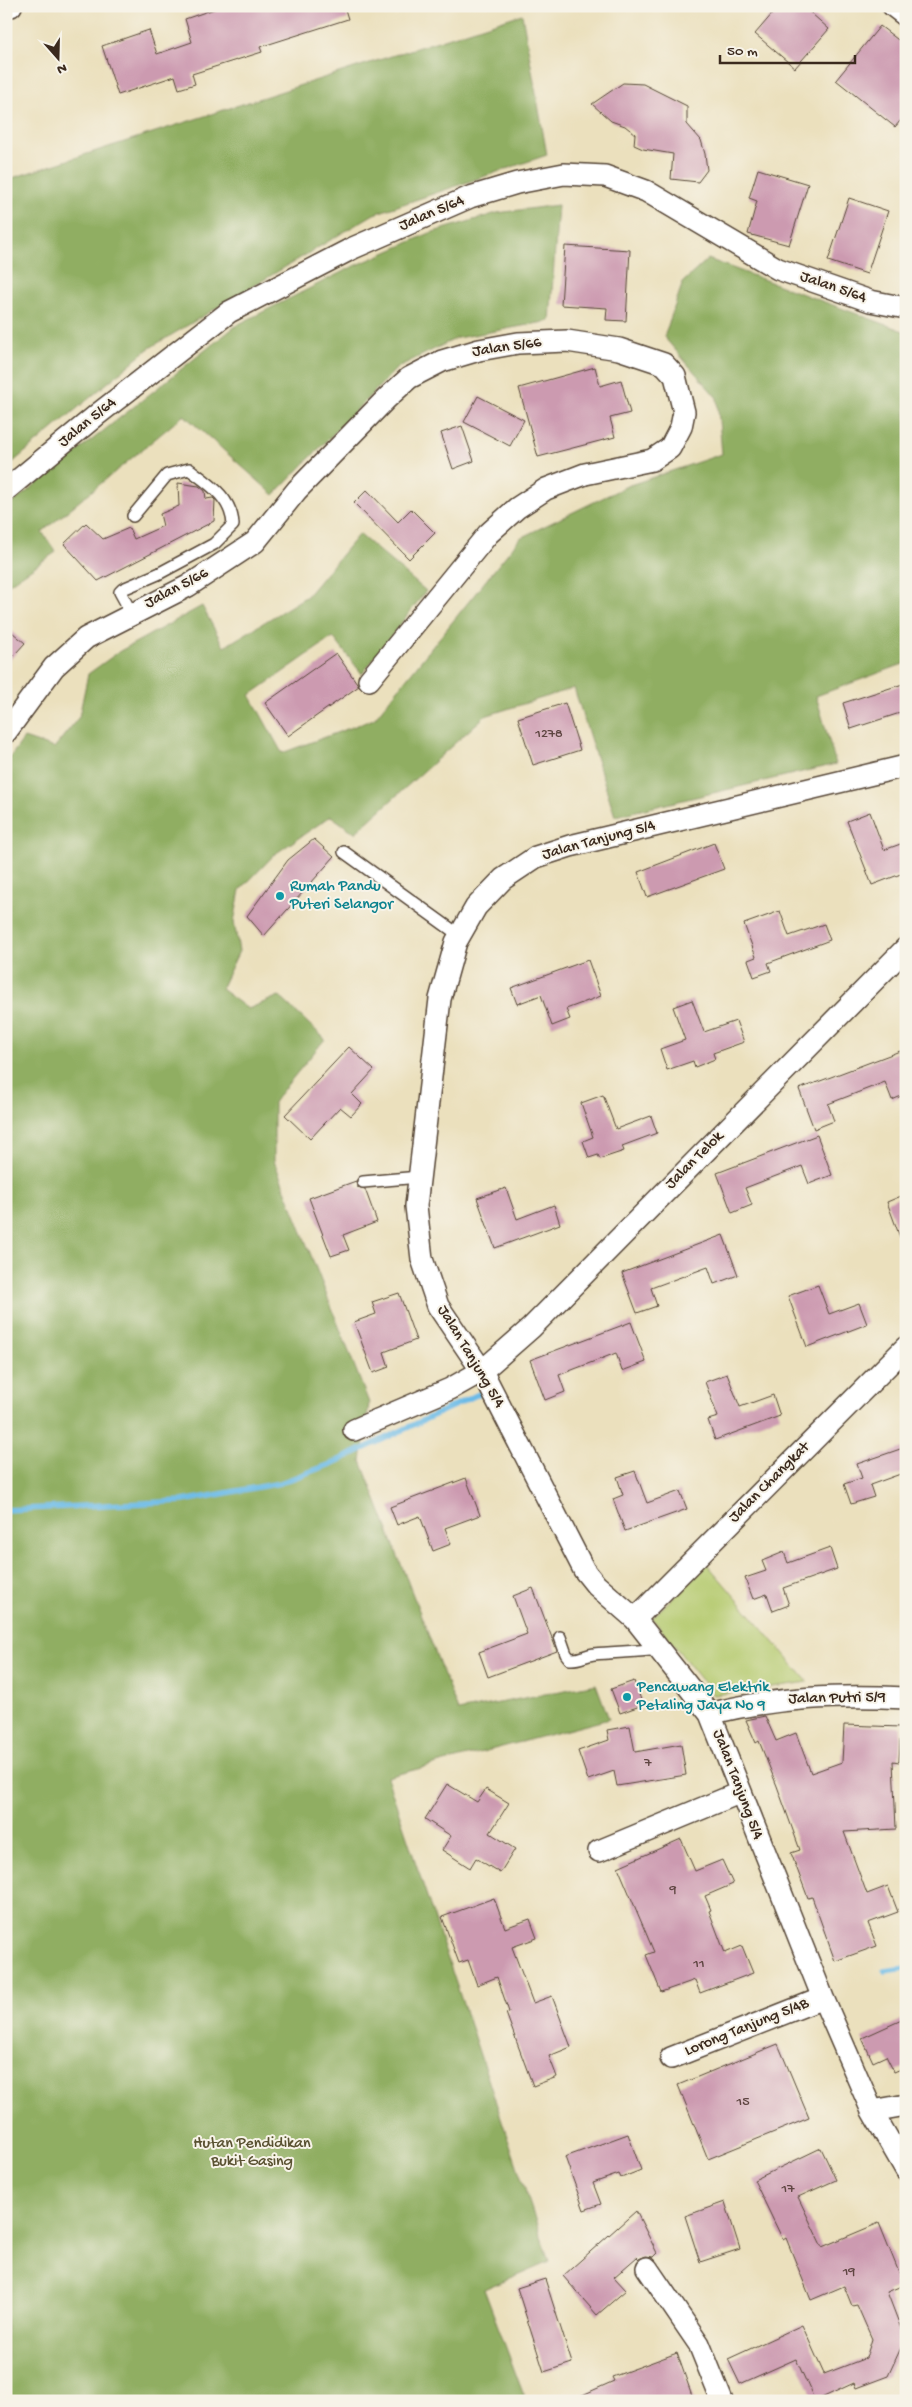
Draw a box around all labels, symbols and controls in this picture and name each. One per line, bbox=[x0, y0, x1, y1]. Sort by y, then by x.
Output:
north arrow bbox=[32, 32, 82, 82]
scale bar bbox=[720, 32, 854, 64]
text: 50 m bbox=[727, 43, 758, 61]
text: N bbox=[54, 58, 69, 77]
street label: Jalan 5/64 bbox=[396, 192, 468, 236]
street label: Jalan 5/64 bbox=[797, 268, 869, 308]
street label: Jalan 5/66 bbox=[471, 334, 544, 362]
street label: Jalan 5/64 bbox=[55, 394, 121, 452]
street label: Jalan 5/66 bbox=[142, 564, 213, 614]
house number: 1278 bbox=[534, 726, 563, 743]
street label: Jalan Tanjung 5/4 bbox=[540, 817, 658, 865]
place label: Rumah Pandu Puteri Selangor bbox=[289, 878, 394, 915]
marker: Rumah Pandu Puteri Selangor bbox=[274, 890, 286, 902]
street label: Jalan Telok bbox=[662, 1127, 729, 1194]
street label: Jalan Tanjung 5/4 bbox=[432, 1302, 508, 1412]
street label: Jalan Changkat bbox=[726, 1438, 815, 1527]
place label: Pencawang Elektrik Petaling Jaya No 9 bbox=[636, 1679, 771, 1716]
street label: Jalan Putri 5/9 bbox=[788, 1689, 886, 1709]
marker: Pencawang Elektrik Petaling Jaya No 9 bbox=[621, 1691, 633, 1703]
street label: Jalan Tanjung 5/4 bbox=[707, 1727, 767, 1843]
house number: 7 bbox=[643, 1755, 652, 1772]
house number: 9 bbox=[668, 1882, 677, 1899]
house number: 11 bbox=[692, 1956, 705, 1973]
street label: Lorong Tanjung 5/4B bbox=[682, 1994, 812, 2062]
house number: 15 bbox=[735, 2094, 750, 2111]
park label: Hutan Pendidikan Bukit Gasing bbox=[193, 2135, 311, 2172]
house number: 17 bbox=[781, 2181, 795, 2198]
house number: 19 bbox=[842, 2264, 855, 2281]

